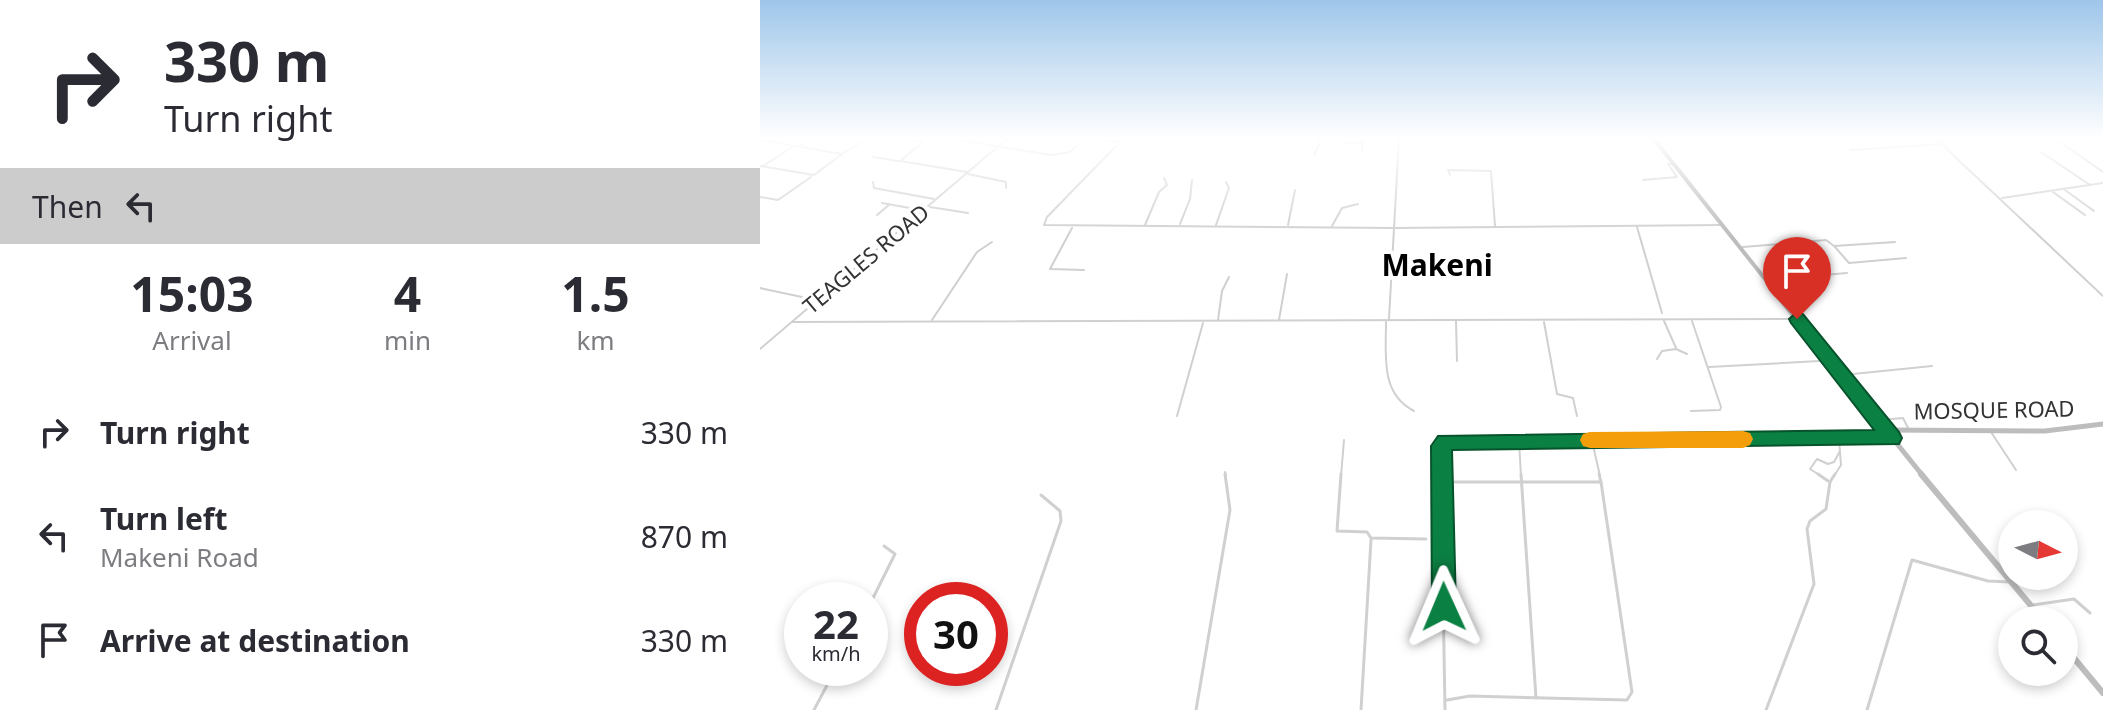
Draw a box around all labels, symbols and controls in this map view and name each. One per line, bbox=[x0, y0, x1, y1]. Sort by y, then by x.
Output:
text: 330 m bbox=[164, 22, 329, 98]
icon: right bbox=[32, 32, 136, 136]
text: Turn right bbox=[164, 94, 332, 143]
icon: left bbox=[119, 184, 163, 228]
text: Then bbox=[32, 186, 103, 227]
street label: TEAGLES ROAD bbox=[796, 197, 935, 320]
pin bbox=[1763, 237, 1831, 319]
district label: Makeni bbox=[1381, 244, 1493, 285]
icon: arrive bbox=[1775, 249, 1819, 293]
text: 15:03 bbox=[130, 261, 254, 326]
text: 4 bbox=[394, 261, 421, 326]
text: 1.5 bbox=[561, 261, 630, 326]
text: Arrival bbox=[152, 322, 232, 358]
text: min bbox=[384, 322, 431, 358]
text: km bbox=[576, 322, 615, 358]
street label: MOSQUE ROAD bbox=[1913, 393, 2075, 425]
icon: right bbox=[32, 410, 76, 454]
text: Turn right bbox=[100, 412, 250, 453]
text: 330 m bbox=[641, 412, 728, 453]
text: Turn left bbox=[100, 498, 228, 539]
north arrow bbox=[1998, 510, 2078, 590]
map controls bbox=[1998, 510, 2078, 686]
icon: left bbox=[32, 514, 76, 558]
text: 870 m bbox=[641, 516, 728, 557]
text: Makeni Road bbox=[100, 539, 259, 575]
position arrow bbox=[1402, 565, 1486, 649]
speed limit sign: 30 bbox=[904, 582, 1008, 686]
text: 22 bbox=[813, 596, 859, 651]
button: search bbox=[1998, 606, 2078, 686]
icon: arrive bbox=[32, 618, 76, 662]
text: Arrive at destination bbox=[100, 620, 410, 661]
text: 330 m bbox=[641, 620, 728, 661]
text: km/h bbox=[811, 640, 861, 667]

